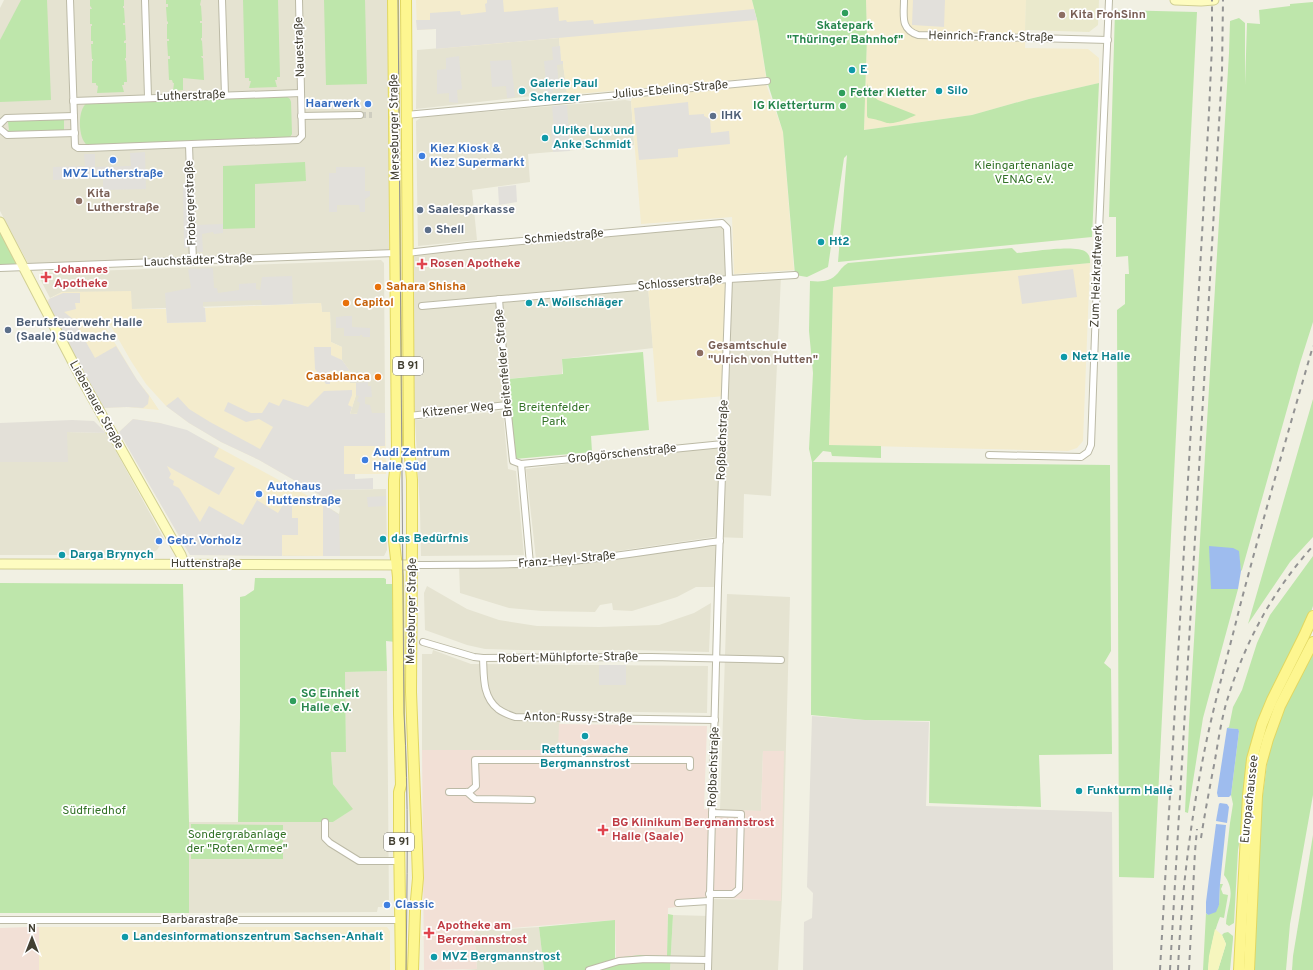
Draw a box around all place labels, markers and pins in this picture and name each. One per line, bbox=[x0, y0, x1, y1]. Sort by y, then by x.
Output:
place label: Kita FrohSinn bbox=[1070, 7, 1146, 23]
marker: Skatepark "Thüringer Bahnhof" bbox=[840, 8, 850, 18]
marker: Kita FrohSinn bbox=[1057, 10, 1067, 20]
place label: Skatepark "Thüringer Bahnhof" bbox=[787, 18, 903, 48]
place label: E bbox=[860, 62, 868, 78]
marker: E bbox=[847, 65, 857, 75]
place label: Galerie Paul Scherzer bbox=[530, 76, 598, 106]
place label: Silo bbox=[947, 83, 968, 99]
place label: Fetter Kletter bbox=[850, 85, 927, 101]
marker: Galerie Paul Scherzer bbox=[517, 86, 527, 96]
marker: Silo bbox=[934, 86, 944, 96]
marker: Fetter Kletter bbox=[837, 88, 847, 98]
place label: Haarwerk bbox=[306, 96, 360, 112]
place label: IG Kletterturm bbox=[753, 98, 835, 114]
marker: Haarwerk bbox=[363, 99, 373, 109]
marker: IG Kletterturm bbox=[838, 101, 848, 111]
place label: IHK bbox=[721, 108, 742, 124]
marker: IHK bbox=[708, 111, 718, 121]
place label: Ulrike Lux und Anke Schmidt bbox=[553, 123, 635, 153]
marker: Ulrike Lux und Anke Schmidt bbox=[540, 133, 550, 143]
place label: Kiez Kiosk & Kiez Supermarkt bbox=[430, 141, 525, 171]
marker: Kiez Kiosk & Kiez Supermarkt bbox=[417, 151, 427, 161]
marker: MVZ Lutherstraße bbox=[108, 155, 118, 165]
place label: MVZ Lutherstraße bbox=[63, 166, 164, 182]
place label: Kita Lutherstraße bbox=[87, 186, 159, 216]
marker: Kita Lutherstraße bbox=[74, 196, 84, 206]
place label: Saalesparkasse bbox=[428, 202, 515, 218]
marker: Saalesparkasse bbox=[415, 205, 425, 215]
place label: Shell bbox=[436, 222, 464, 238]
marker: Shell bbox=[423, 225, 433, 235]
place label: Ht2 bbox=[829, 234, 850, 250]
marker: Ht2 bbox=[816, 237, 826, 247]
place label: Rosen Apotheke bbox=[430, 256, 521, 272]
marker: Rosen Apotheke bbox=[417, 259, 427, 269]
place label: Johannes Apotheke bbox=[54, 262, 108, 292]
marker: Johannes Apotheke bbox=[41, 272, 51, 282]
place label: Sahara Shisha bbox=[386, 279, 466, 295]
marker: Sahara Shisha bbox=[373, 282, 383, 292]
place label: Capitol bbox=[354, 295, 394, 311]
place label: A. Wollschläger bbox=[537, 295, 623, 311]
marker: Capitol bbox=[341, 298, 351, 308]
marker: A. Wollschläger bbox=[524, 298, 534, 308]
place label: Berufsfeuerwehr Halle (Saale) Südwache bbox=[16, 315, 143, 345]
marker: Berufsfeuerwehr Halle (Saale) Südwache bbox=[3, 325, 13, 335]
place label: Gesamtschule "Ulrich von Hutten" bbox=[708, 338, 818, 368]
marker: Gesamtschule "Ulrich von Hutten" bbox=[695, 348, 705, 358]
place label: Netz Halle bbox=[1072, 349, 1131, 365]
marker: Netz Halle bbox=[1059, 352, 1069, 362]
place label: Casablanca bbox=[306, 369, 370, 385]
marker: Casablanca bbox=[373, 372, 383, 382]
place label: Audi Zentrum Halle Süd bbox=[373, 445, 450, 475]
marker: Audi Zentrum Halle Süd bbox=[360, 455, 370, 465]
place label: Autohaus Huttenstraße bbox=[267, 479, 341, 509]
marker: Autohaus Huttenstraße bbox=[254, 489, 264, 499]
place label: das Bedürfnis bbox=[391, 531, 469, 547]
place label: Gebr. Vorholz bbox=[167, 533, 241, 549]
marker: das Bedürfnis bbox=[378, 534, 388, 544]
marker: Gebr. Vorholz bbox=[154, 536, 164, 546]
place label: Darga Brynych bbox=[70, 547, 154, 563]
marker: Darga Brynych bbox=[57, 550, 67, 560]
place label: SG Einheit Halle e.V. bbox=[301, 686, 360, 716]
marker: SG Einheit Halle e.V. bbox=[288, 696, 298, 706]
marker: Rettungswache Bergmannstrost bbox=[580, 731, 590, 741]
place label: Rettungswache Bergmannstrost bbox=[540, 742, 630, 772]
place label: Funkturm Halle bbox=[1087, 783, 1173, 799]
marker: Funkturm Halle bbox=[1074, 786, 1084, 796]
place label: BG Klinikum Bergmannstrost Halle (Saale) bbox=[612, 815, 775, 845]
marker: BG Klinikum Bergmannstrost Halle (Saale) bbox=[597, 824, 609, 836]
place label: Classic bbox=[395, 897, 435, 913]
marker: Classic bbox=[382, 900, 392, 910]
place label: Apotheke am Bergmannstrost bbox=[437, 918, 527, 948]
marker: Apotheke am Bergmannstrost bbox=[424, 928, 434, 938]
place label: Landesinformationszentrum Sachsen-Anhalt bbox=[133, 929, 384, 945]
marker: Landesinformationszentrum Sachsen-Anhalt bbox=[120, 932, 130, 942]
place label: MVZ Bergmannstrost bbox=[442, 949, 561, 965]
marker: MVZ Bergmannstrost bbox=[429, 952, 439, 962]

